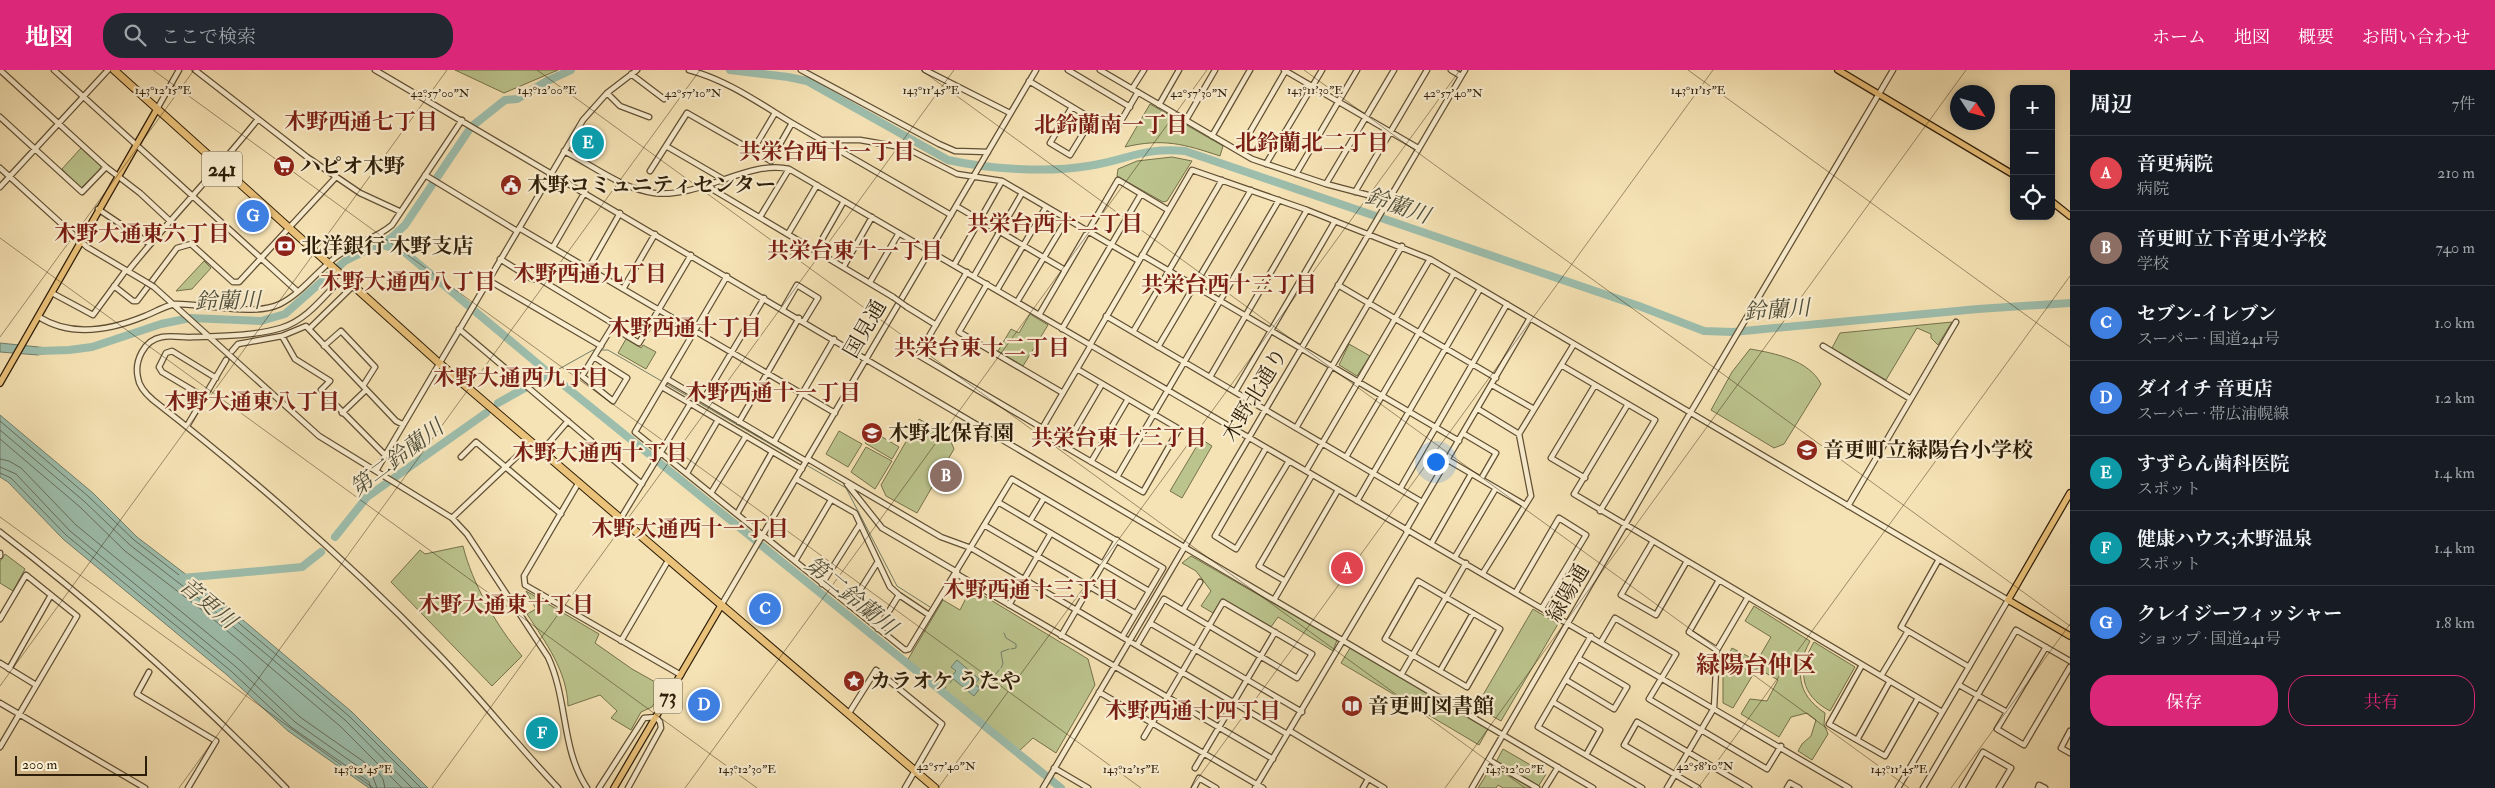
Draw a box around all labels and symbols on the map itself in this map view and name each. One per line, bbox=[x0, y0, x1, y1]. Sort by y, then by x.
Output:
text: 143°12'15"E bbox=[135, 83, 192, 98]
text: 143°12'00"E bbox=[517, 83, 577, 98]
text: 143°11'45"E bbox=[903, 83, 960, 98]
text: 143°11'30"E bbox=[1287, 83, 1343, 98]
text: 143°11'15"E bbox=[1671, 83, 1726, 98]
north arrow bbox=[1950, 85, 1995, 130]
text: 42°57'00"N bbox=[411, 86, 470, 101]
text: 42°57'10"N bbox=[665, 86, 722, 101]
text: 42°57'30"N bbox=[1170, 86, 1228, 101]
text: 42°57'40"N bbox=[1423, 86, 1483, 101]
district label: 木野西通七丁目 bbox=[284, 108, 438, 136]
district label: 北鈴蘭南一丁目 bbox=[1034, 111, 1188, 139]
pin: E bbox=[572, 124, 604, 162]
district label: 北鈴蘭北二丁目 bbox=[1235, 129, 1389, 157]
district label: 共栄台西十一丁目 bbox=[739, 138, 915, 166]
road number: 241 bbox=[202, 152, 242, 186]
place label: ハピオ木野 bbox=[300, 153, 405, 180]
supermarket icon: ハピオ木野 bbox=[272, 154, 296, 178]
place label: 木野コミュニティセンター bbox=[527, 172, 776, 199]
public building icon: 木野コミュニティセンター bbox=[499, 173, 523, 197]
water label: 鈴蘭川 bbox=[1362, 182, 1436, 231]
pin: G bbox=[237, 197, 269, 235]
district label: 共栄台西十二丁目 bbox=[967, 210, 1143, 238]
district label: 木野大通東六丁目 bbox=[54, 220, 230, 248]
place label: 北洋銀行 木野支店 bbox=[301, 233, 473, 260]
bank icon: 北洋銀行 木野支店 bbox=[273, 234, 297, 258]
district label: 共栄台東十一丁目 bbox=[767, 237, 943, 265]
district label: 木野西通九丁目 bbox=[513, 260, 667, 288]
district label: 木野大通西八丁目 bbox=[320, 268, 496, 296]
district label: 共栄台西十三丁目 bbox=[1141, 271, 1317, 299]
water label: 鈴蘭川 bbox=[195, 286, 263, 316]
water label: 鈴蘭川 bbox=[1743, 294, 1813, 326]
street label: 国見通 bbox=[838, 295, 892, 363]
district label: 木野西通十丁目 bbox=[608, 314, 762, 342]
district label: 共栄台東十二丁目 bbox=[894, 334, 1070, 362]
street label: 木野北通り bbox=[1216, 343, 1294, 447]
district label: 木野大通西九丁目 bbox=[433, 364, 609, 392]
district label: 木野西通十一丁目 bbox=[685, 379, 861, 407]
district label: 木野大通東八丁目 bbox=[164, 388, 340, 416]
water label: 第二鈴蘭川 bbox=[345, 413, 451, 502]
place label: 木野北保育園 bbox=[888, 420, 1014, 447]
school or university icon: 木野北保育園 bbox=[860, 421, 884, 445]
district label: 共栄台東十三丁目 bbox=[1031, 424, 1207, 452]
place label: 音更町立緑陽台小学校 bbox=[1823, 437, 2033, 464]
school or university icon: 音更町立緑陽台小学校 bbox=[1795, 438, 1819, 462]
district label: 木野大通西十丁目 bbox=[512, 439, 688, 467]
your location bbox=[1423, 449, 1449, 475]
pin: B bbox=[930, 457, 962, 495]
district label: 木野大通西十一丁目 bbox=[591, 515, 789, 543]
pin: A bbox=[1331, 549, 1363, 587]
water label: 第二鈴蘭川 bbox=[799, 551, 904, 643]
street label: 緑陽通 bbox=[1541, 559, 1595, 627]
water label: 音更川 bbox=[174, 571, 244, 636]
district label: 木野西通十三丁目 bbox=[943, 576, 1119, 604]
pin: C bbox=[749, 590, 781, 628]
district label: 木野大通東十丁目 bbox=[418, 591, 594, 619]
district label: 緑陽台仲区 bbox=[1696, 650, 1816, 681]
place label: カラオケ うたや bbox=[870, 668, 1021, 695]
place icon: カラオケ うたや bbox=[842, 669, 866, 693]
road number: 73 bbox=[654, 678, 682, 714]
pin: D bbox=[688, 686, 720, 724]
place label: 音更町図書館 bbox=[1368, 693, 1494, 720]
library icon: 音更町図書館 bbox=[1340, 694, 1364, 718]
district label: 木野西通十四丁目 bbox=[1105, 697, 1281, 725]
pin: F bbox=[526, 714, 558, 752]
scale bar bbox=[15, 753, 148, 776]
text: 42°57'40"N bbox=[916, 759, 976, 774]
text: 42°58'10"N bbox=[1676, 759, 1734, 774]
text: 143°12'45"E bbox=[334, 762, 393, 777]
text: 143°12'30"E bbox=[718, 762, 776, 777]
text: 143°12'15"E bbox=[1103, 762, 1160, 777]
text: 143°12'00"E bbox=[1485, 762, 1545, 777]
text: 143°11'45"E bbox=[1871, 762, 1928, 777]

